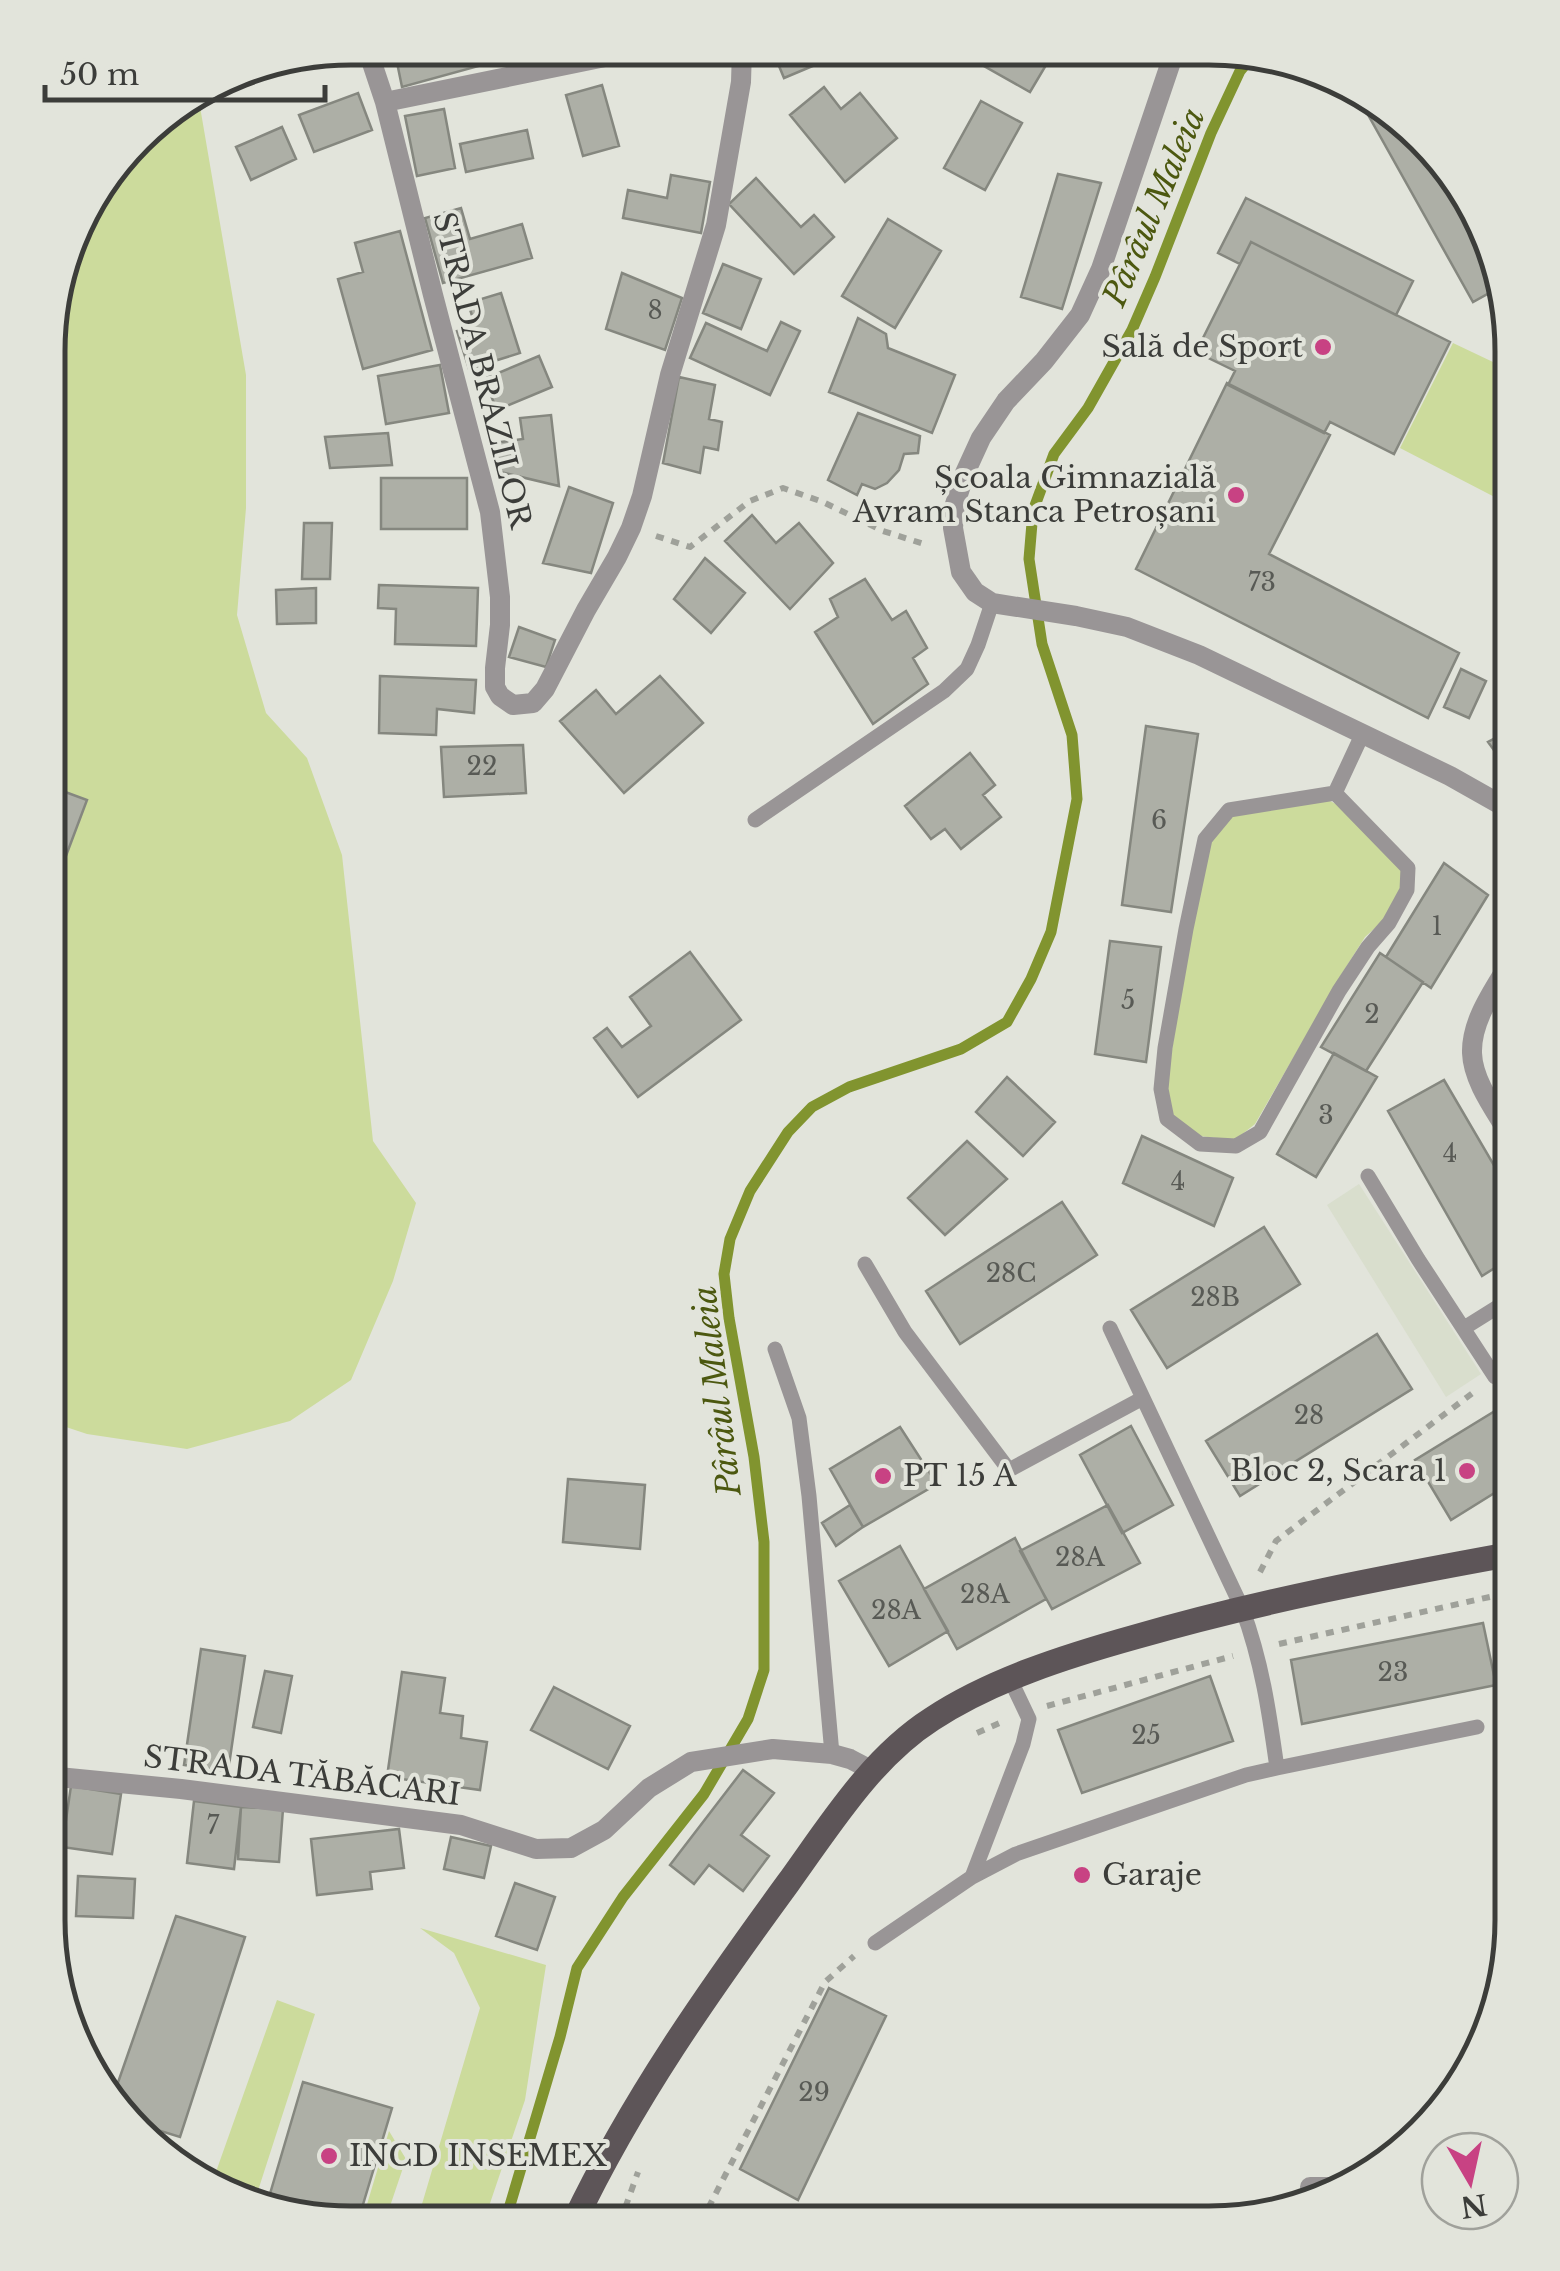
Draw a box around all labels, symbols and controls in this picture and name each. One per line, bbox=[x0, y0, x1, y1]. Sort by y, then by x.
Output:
scale bar bbox=[45, 40, 325, 102]
text: 50 m bbox=[60, 56, 139, 93]
water label: Pârâul Maleia bbox=[1094, 102, 1214, 313]
street label: STRADA BRAZILOR bbox=[425, 208, 540, 533]
house number: 8 bbox=[647, 295, 663, 326]
place label: Sală de Sport bbox=[1101, 328, 1304, 365]
marker: Sală de Sport bbox=[1312, 336, 1334, 358]
place label: Școala Gimnazială Avram Stanca Petroșani bbox=[852, 459, 1216, 530]
marker: Școala Gimnazială Avram Stanca Petroșani bbox=[1225, 484, 1247, 506]
house number: 73 bbox=[1248, 567, 1276, 598]
house number: 22 bbox=[467, 751, 497, 782]
house number: 6 bbox=[1151, 805, 1167, 836]
house number: 1 bbox=[1431, 911, 1443, 942]
house number: 5 bbox=[1121, 985, 1135, 1016]
house number: 2 bbox=[1364, 999, 1380, 1030]
house number: 3 bbox=[1318, 1100, 1334, 1131]
house number: 4 bbox=[1443, 1138, 1457, 1169]
house number: 4 bbox=[1171, 1166, 1185, 1197]
house number: 28C bbox=[986, 1258, 1036, 1289]
house number: 28B bbox=[1190, 1282, 1240, 1313]
water label: Pârâul Maleia bbox=[684, 1284, 750, 1499]
house number: 28 bbox=[1294, 1400, 1324, 1431]
place label: Bloc 2, Scara 1 bbox=[1230, 1452, 1447, 1489]
place label: PT 15 A bbox=[903, 1457, 1017, 1494]
marker: Bloc 2, Scara 1 bbox=[1456, 1460, 1478, 1482]
marker: PT 15 A bbox=[872, 1465, 894, 1487]
house number: 28A bbox=[1055, 1542, 1106, 1573]
house number: 28A bbox=[960, 1579, 1011, 1610]
house number: 28A bbox=[871, 1595, 922, 1626]
house number: 23 bbox=[1378, 1657, 1408, 1688]
house number: 25 bbox=[1131, 1720, 1161, 1751]
street label: STRADA TĂBĂCARI bbox=[142, 1738, 463, 1813]
house number: 7 bbox=[207, 1810, 220, 1841]
place label: Garaje bbox=[1102, 1856, 1202, 1893]
marker: Garaje bbox=[1071, 1864, 1093, 1886]
house number: 29 bbox=[798, 2077, 830, 2108]
north arrow bbox=[1420, 2131, 1520, 2231]
place label: INCD INSEMEX bbox=[349, 2137, 607, 2174]
marker: INCD INSEMEX bbox=[318, 2145, 340, 2167]
text: N bbox=[1458, 2186, 1490, 2225]

